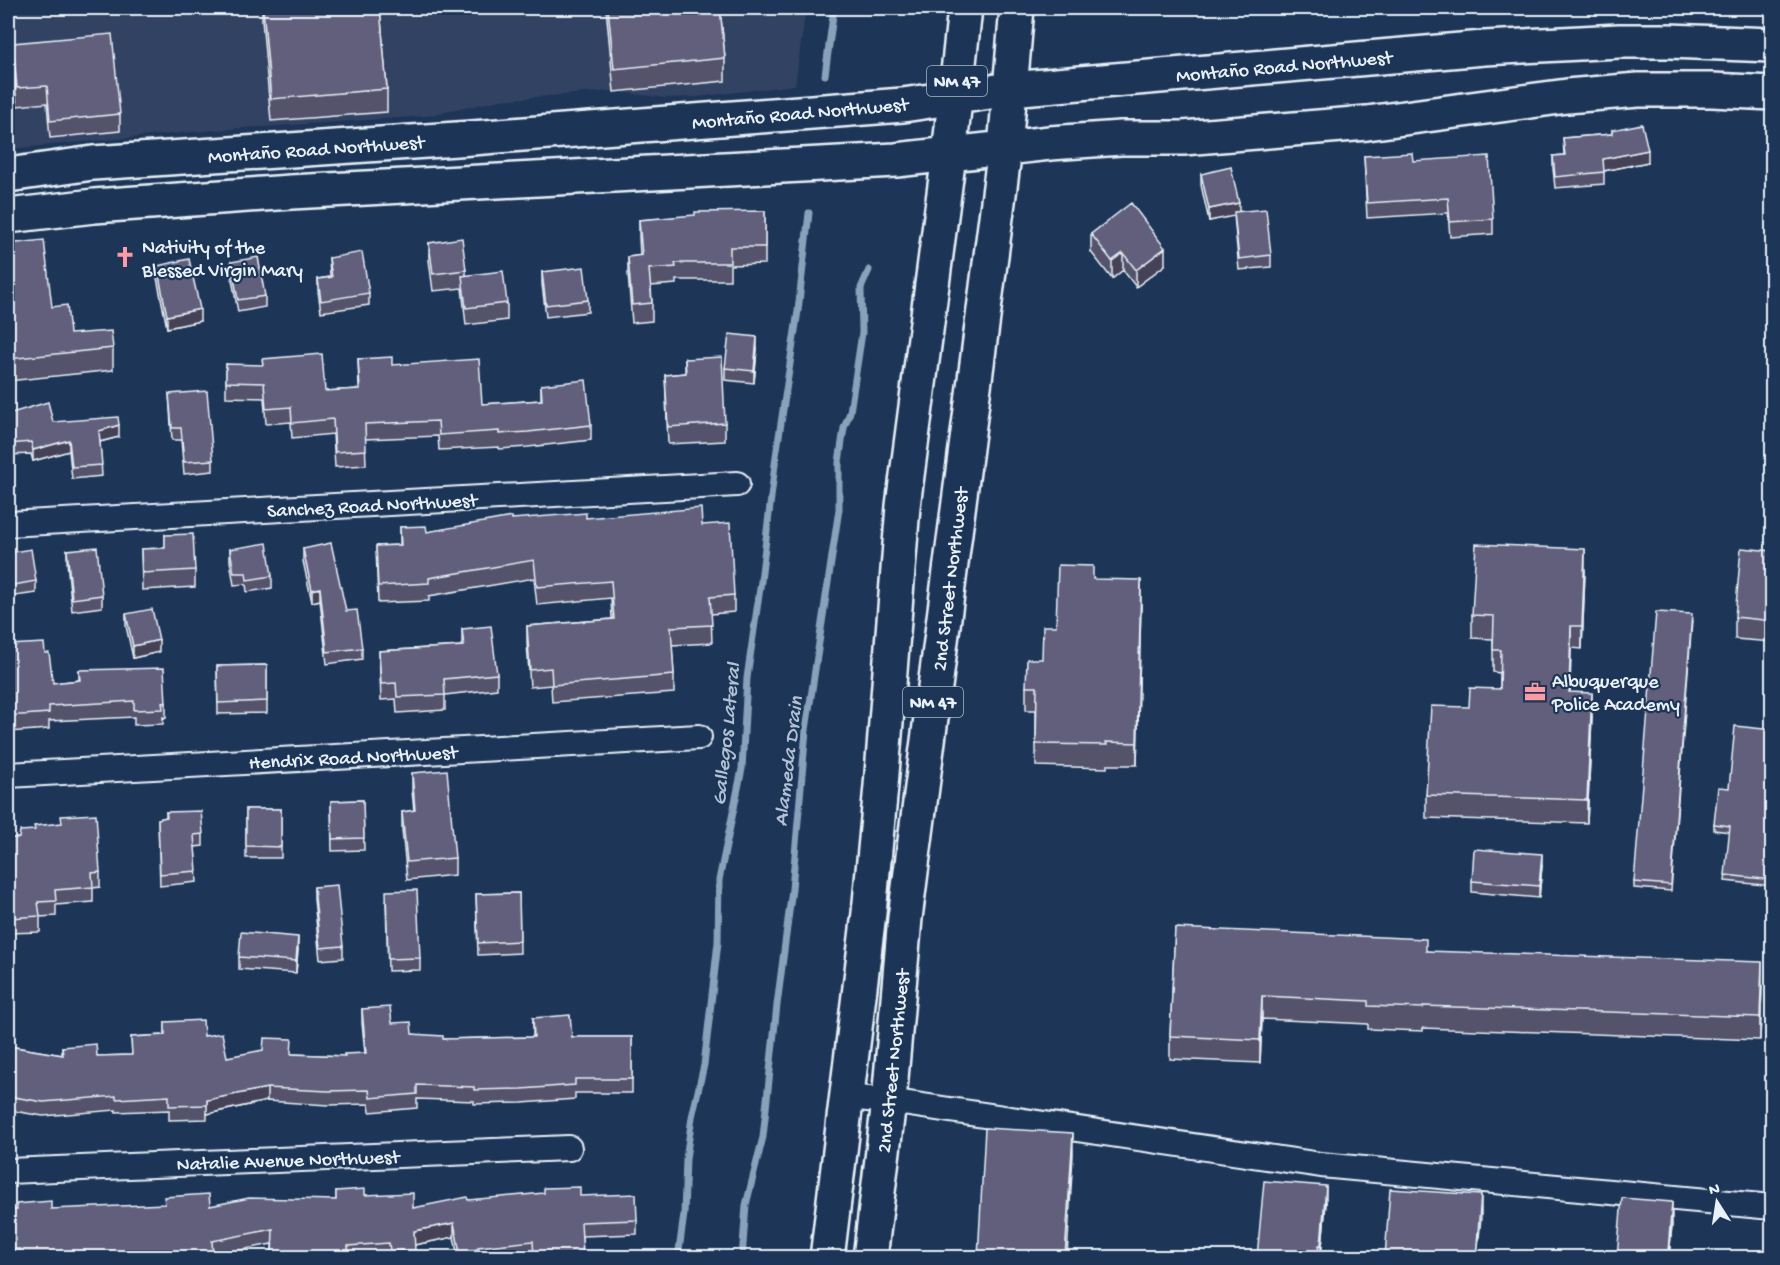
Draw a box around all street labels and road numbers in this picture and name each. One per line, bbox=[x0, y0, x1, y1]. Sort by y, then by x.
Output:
street label: Montaño Road Northwest bbox=[1175, 47, 1395, 89]
road number: NM 47 bbox=[927, 66, 987, 96]
street label: Montaño Road Northwest bbox=[691, 94, 911, 136]
street label: Montaño Road Northwest bbox=[207, 132, 427, 171]
street label: 2nd Street Northwest bbox=[930, 485, 975, 672]
street label: Sanchez Road Northwest bbox=[266, 490, 480, 524]
road number: NM 47 bbox=[903, 687, 963, 717]
street label: Hendrix Road Northwest bbox=[248, 742, 460, 776]
street label: 2nd Street Northwest bbox=[874, 967, 917, 1154]
street label: Natalie Avenue Northwest bbox=[176, 1147, 402, 1178]

